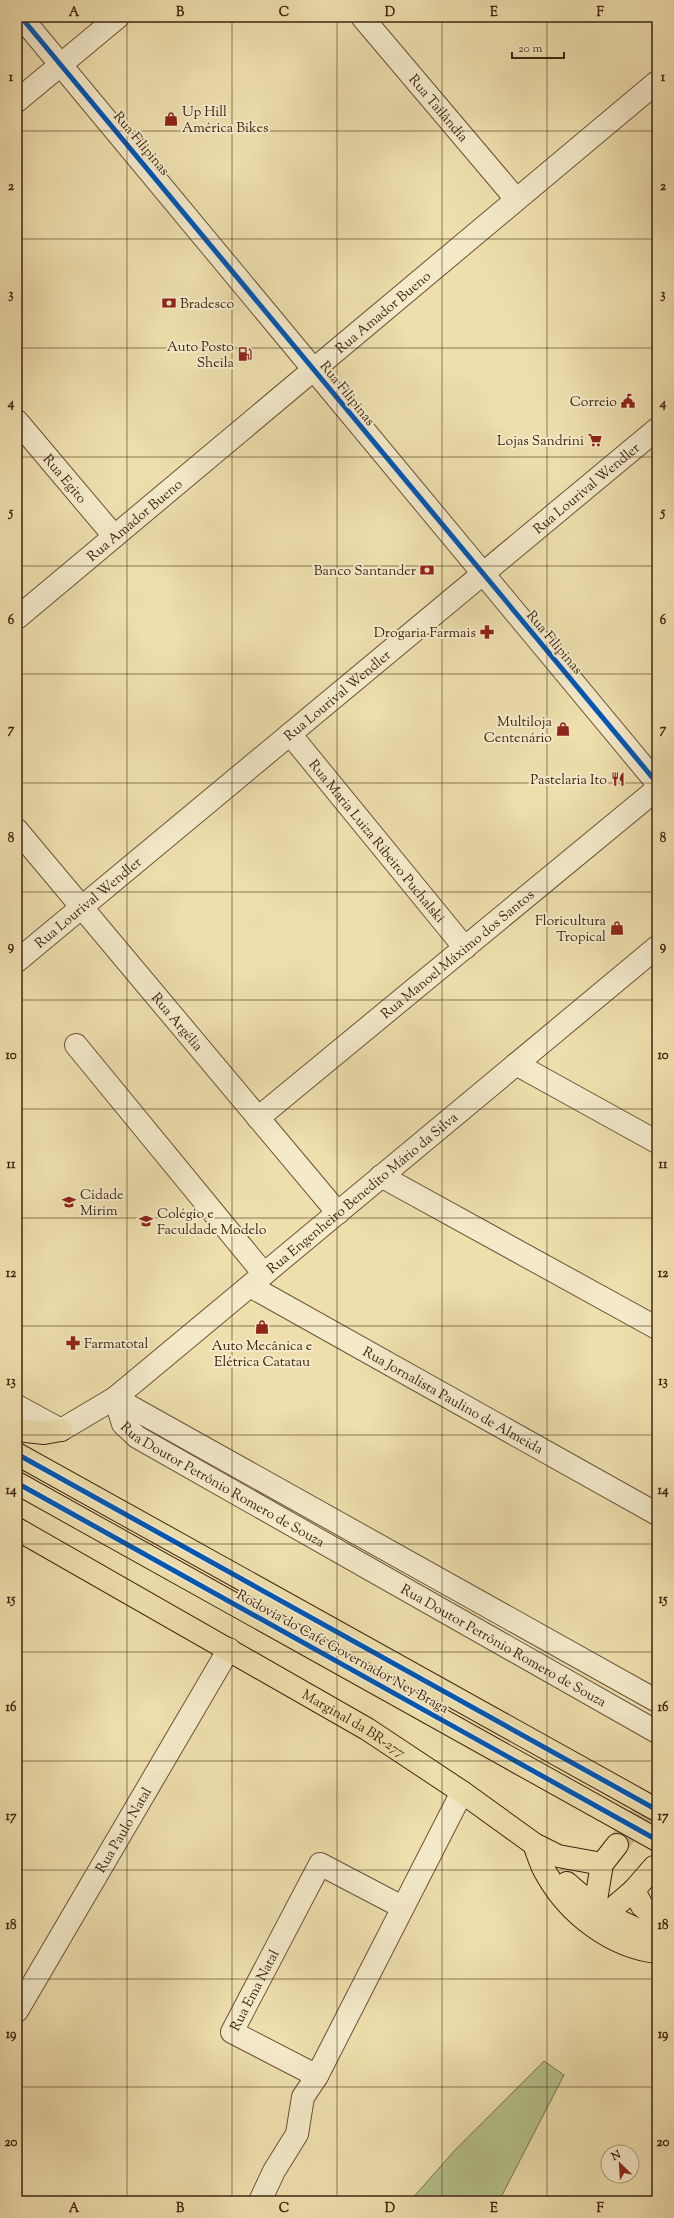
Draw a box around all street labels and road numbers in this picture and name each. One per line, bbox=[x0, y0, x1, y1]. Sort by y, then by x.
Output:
street label: Rua Tailândia bbox=[403, 71, 472, 148]
street label: Rua Filipinas bbox=[108, 108, 173, 181]
street label: Rua Amador Bueno bbox=[332, 267, 436, 359]
street label: Rua Filipinas bbox=[314, 357, 379, 431]
street label: Rua Lourival Wendler bbox=[530, 439, 646, 540]
street label: Rua Egito bbox=[37, 451, 91, 509]
street label: Rua Amador Bueno bbox=[83, 475, 188, 567]
street label: Rua Filipinas bbox=[521, 607, 586, 680]
street label: Rua Lourival Wendler bbox=[280, 646, 397, 747]
street label: Rua Maria Luiza Ribeiro Puchalski bbox=[303, 756, 449, 928]
street label: Rua Lourival Wendler bbox=[31, 853, 147, 954]
street label: Rua Manoel Máximo dos Santos bbox=[377, 886, 539, 1025]
street label: Rua Argélia bbox=[146, 989, 207, 1057]
street label: Rua Engenheiro Benedito Mário da Silva bbox=[263, 1108, 463, 1280]
street label: Rua Jornalista Paulino de Almeida bbox=[358, 1343, 547, 1460]
street label: Rua Doutor Petrônio Romero de Souza bbox=[115, 1418, 328, 1554]
street label: Rua Doutor Petrônio Romero de Souza bbox=[396, 1581, 610, 1713]
street label: Rodovia do Café Governador Ney Braga bbox=[232, 1586, 452, 1720]
street label: Marginal da BR-277 bbox=[298, 1686, 409, 1764]
street label: Rua Paulo Natal bbox=[92, 1784, 158, 1877]
street label: Rua Ema Natal bbox=[226, 1947, 285, 2035]

